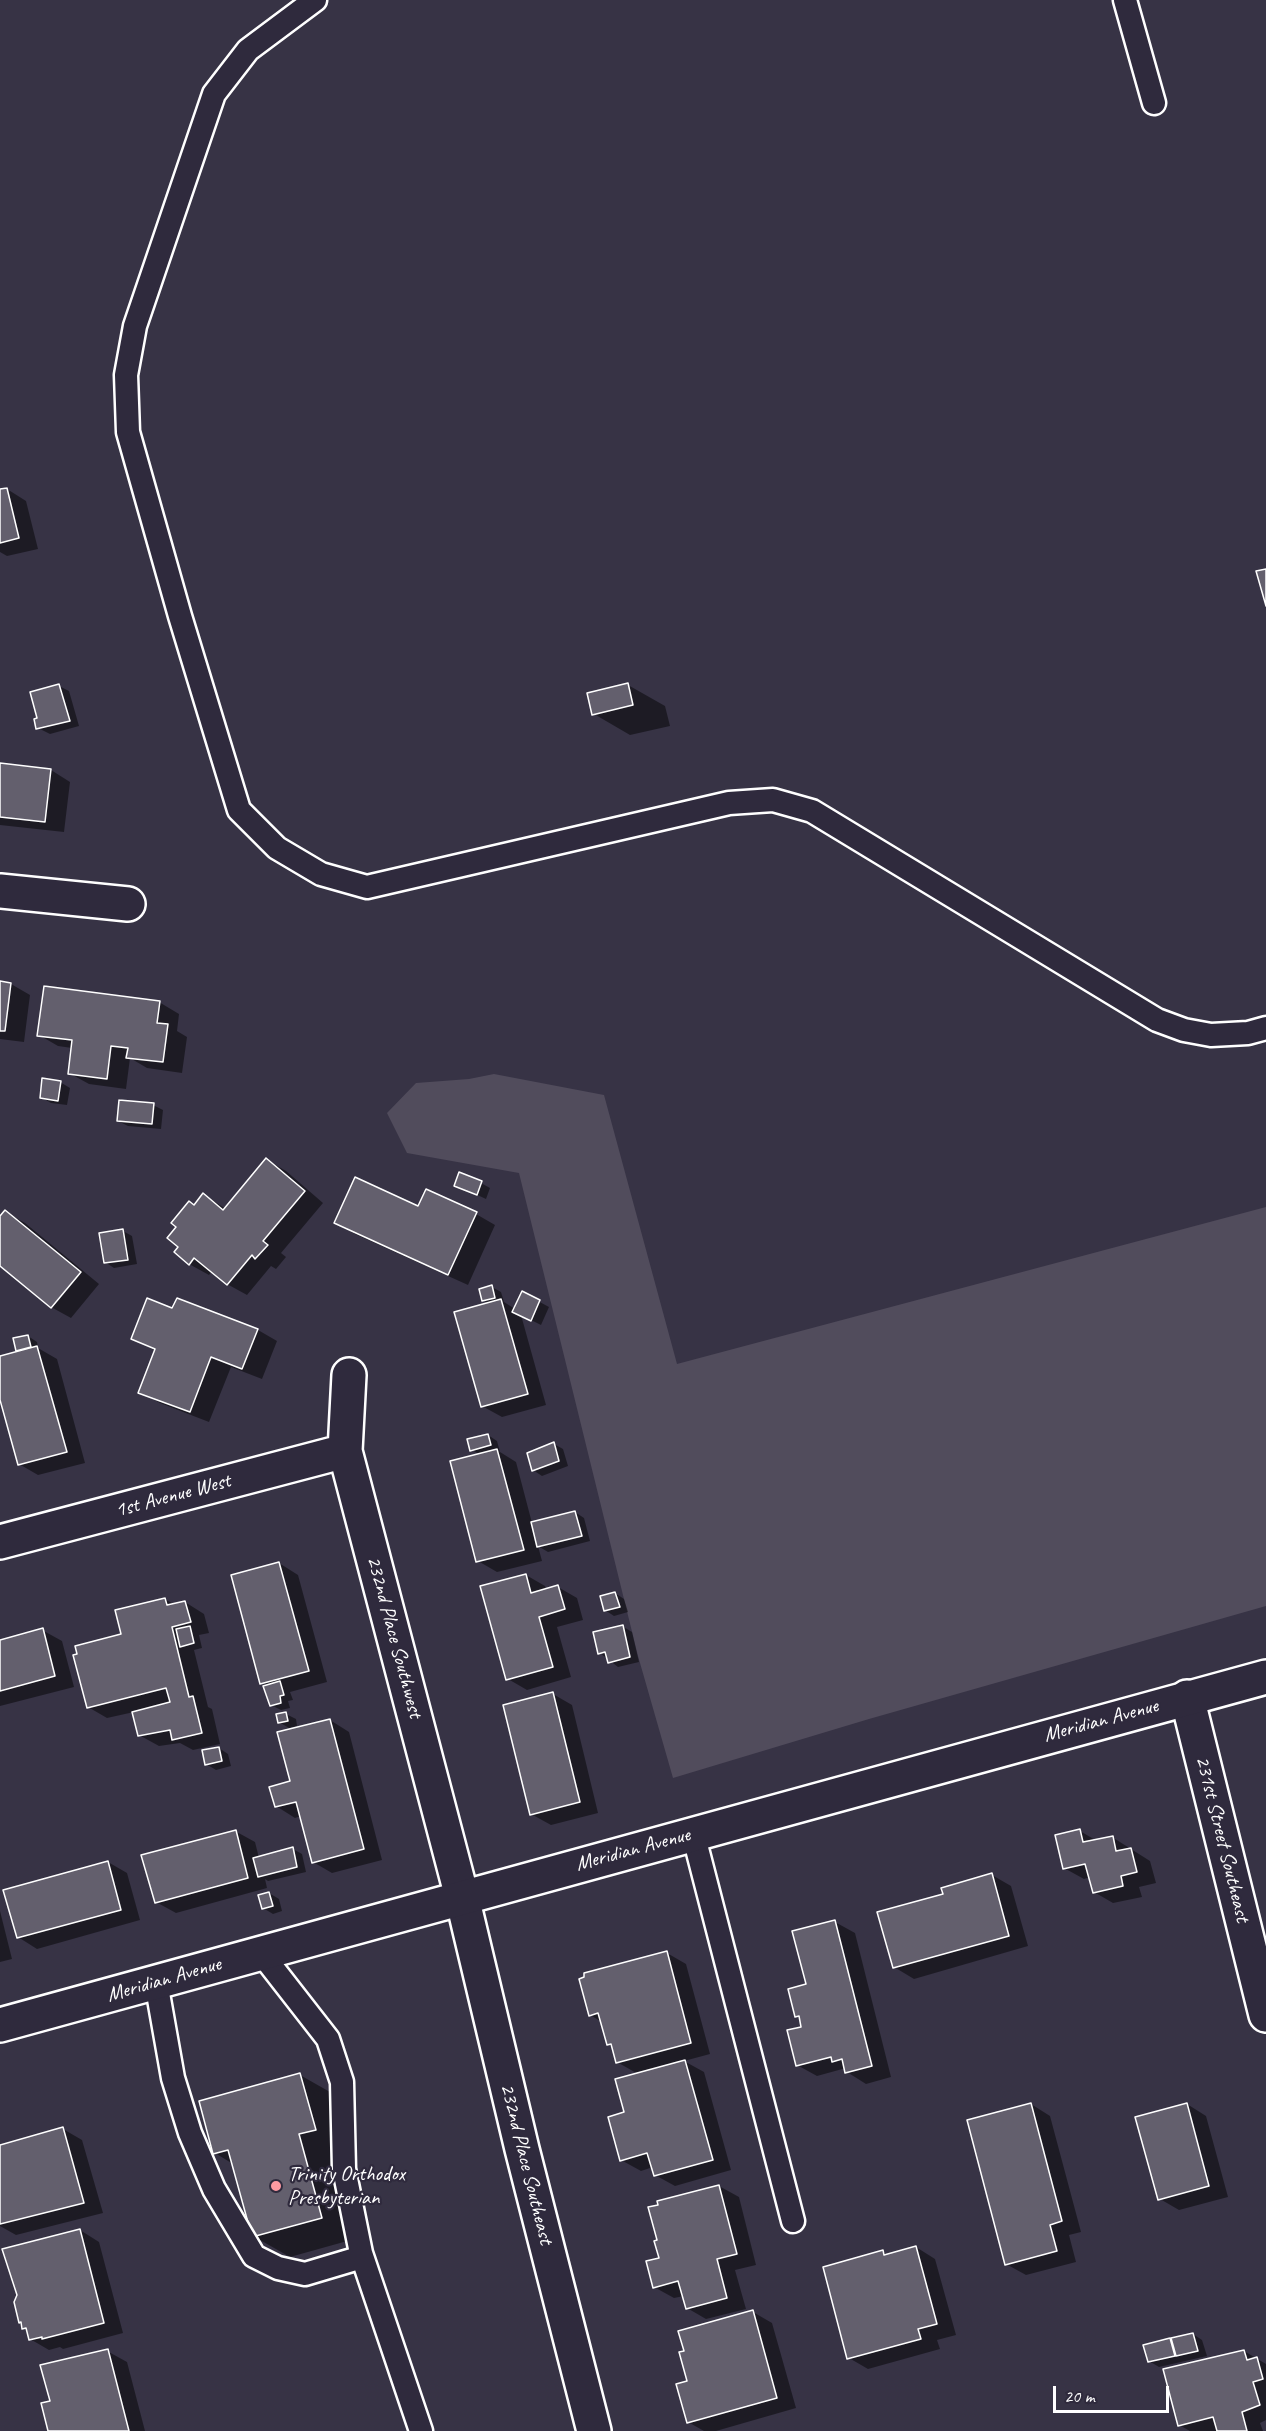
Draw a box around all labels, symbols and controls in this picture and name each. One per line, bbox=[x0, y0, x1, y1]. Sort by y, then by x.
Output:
street label: 1st Avenue West bbox=[113, 1469, 233, 1523]
street label: 232nd Place Southwest bbox=[360, 1553, 428, 1721]
street label: Meridian Avenue bbox=[1041, 1694, 1161, 1748]
street label: 231st Street Southeast bbox=[1189, 1753, 1255, 1925]
street label: Meridian Avenue bbox=[573, 1823, 693, 1877]
street label: Meridian Avenue bbox=[104, 1952, 224, 2008]
street label: 232nd Place Southeast bbox=[494, 2081, 558, 2247]
place label: Trinity Orthodox Presbyterian bbox=[288, 2161, 405, 2211]
marker: Trinity Orthodox Presbyterian bbox=[269, 2179, 283, 2193]
scale bar bbox=[1056, 2374, 1172, 2412]
text: 20 m bbox=[1064, 2385, 1095, 2407]

